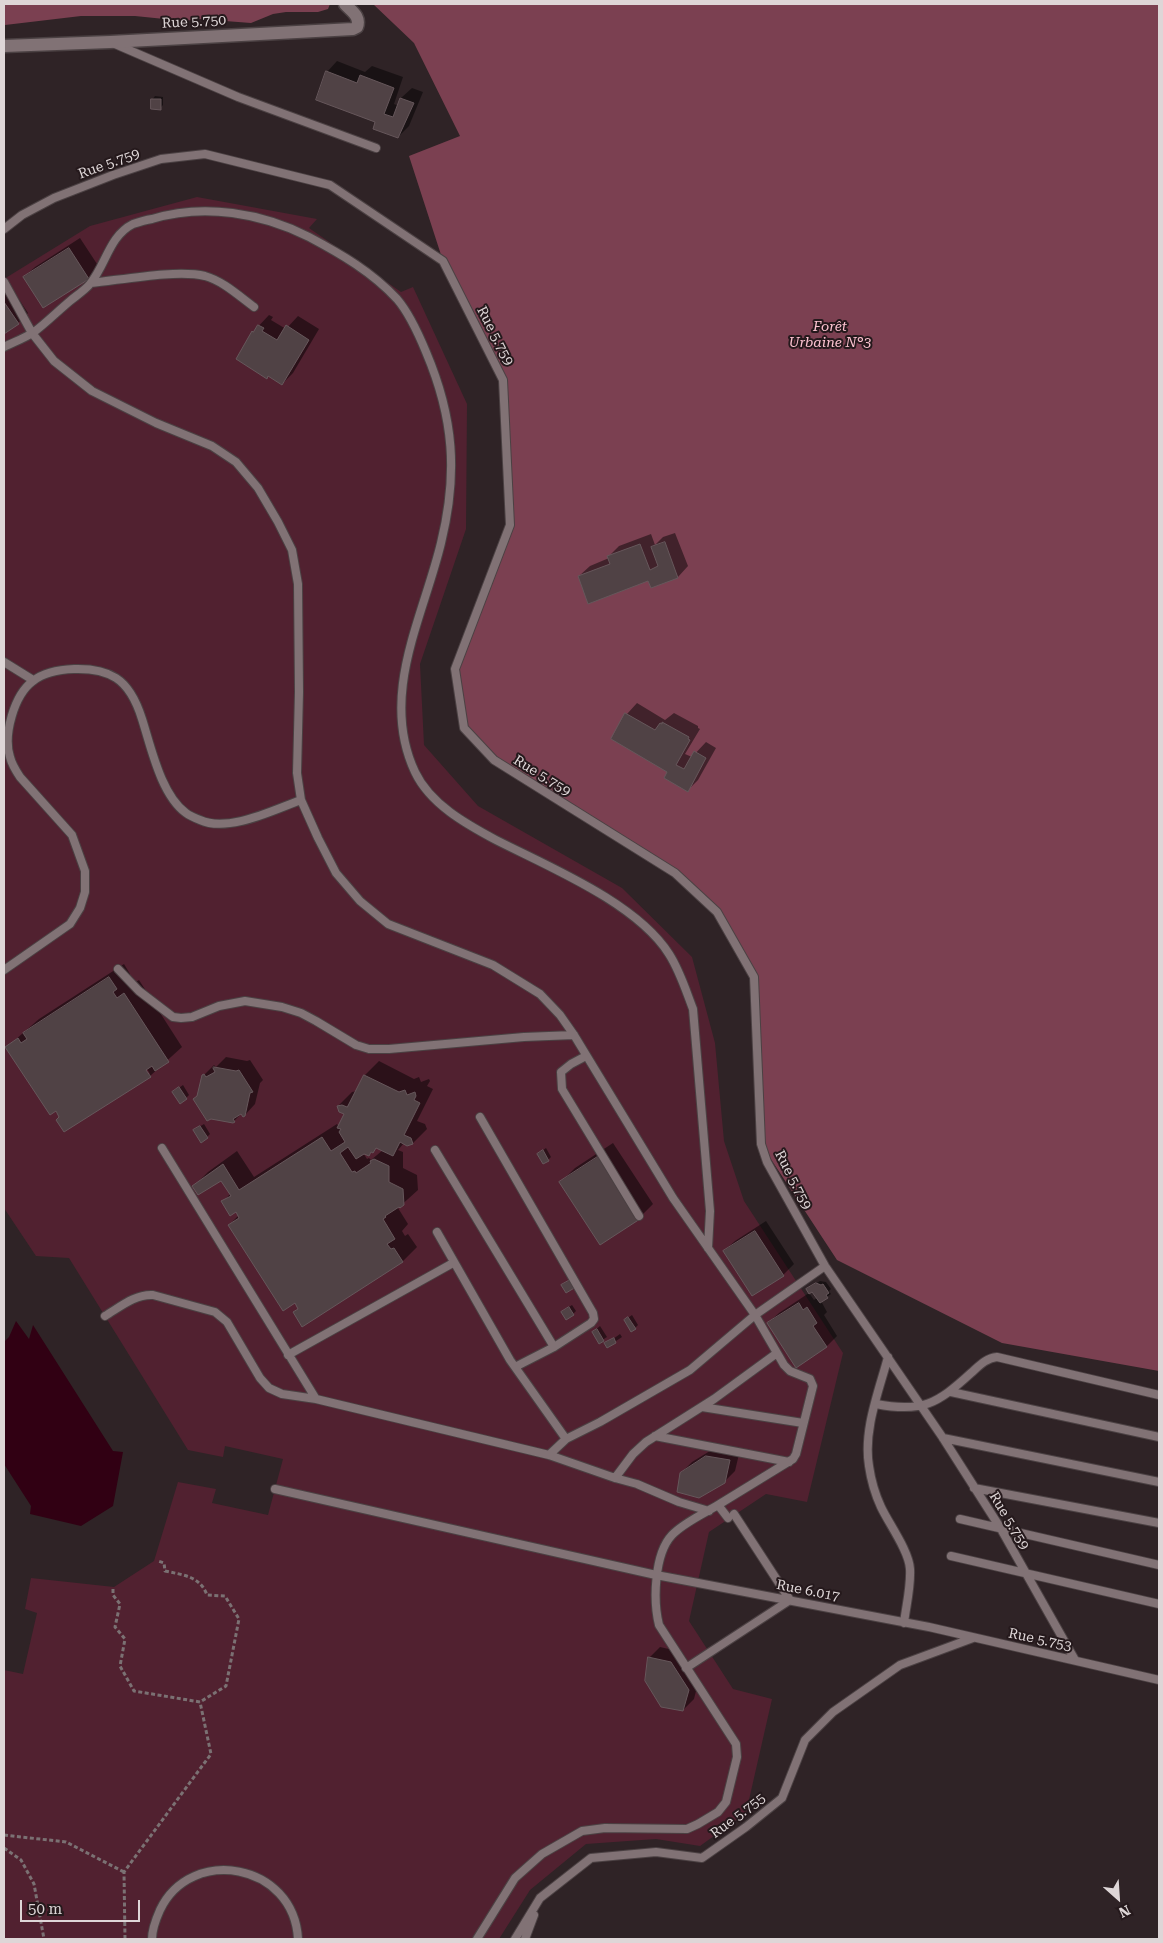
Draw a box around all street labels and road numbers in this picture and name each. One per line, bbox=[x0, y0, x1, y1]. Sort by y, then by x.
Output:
street label: Rue 5.750 bbox=[161, 12, 227, 32]
street label: Rue 5.759 bbox=[76, 145, 142, 183]
street label: Rue 5.759 bbox=[473, 304, 517, 368]
street label: Rue 5.759 bbox=[510, 752, 574, 800]
street label: Rue 5.759 bbox=[771, 1148, 815, 1212]
street label: Rue 5.759 bbox=[985, 1489, 1033, 1553]
street label: Rue 6.017 bbox=[775, 1577, 841, 1605]
street label: Rue 5.753 bbox=[1007, 1625, 1073, 1655]
street label: Rue 5.755 bbox=[707, 1790, 769, 1842]

